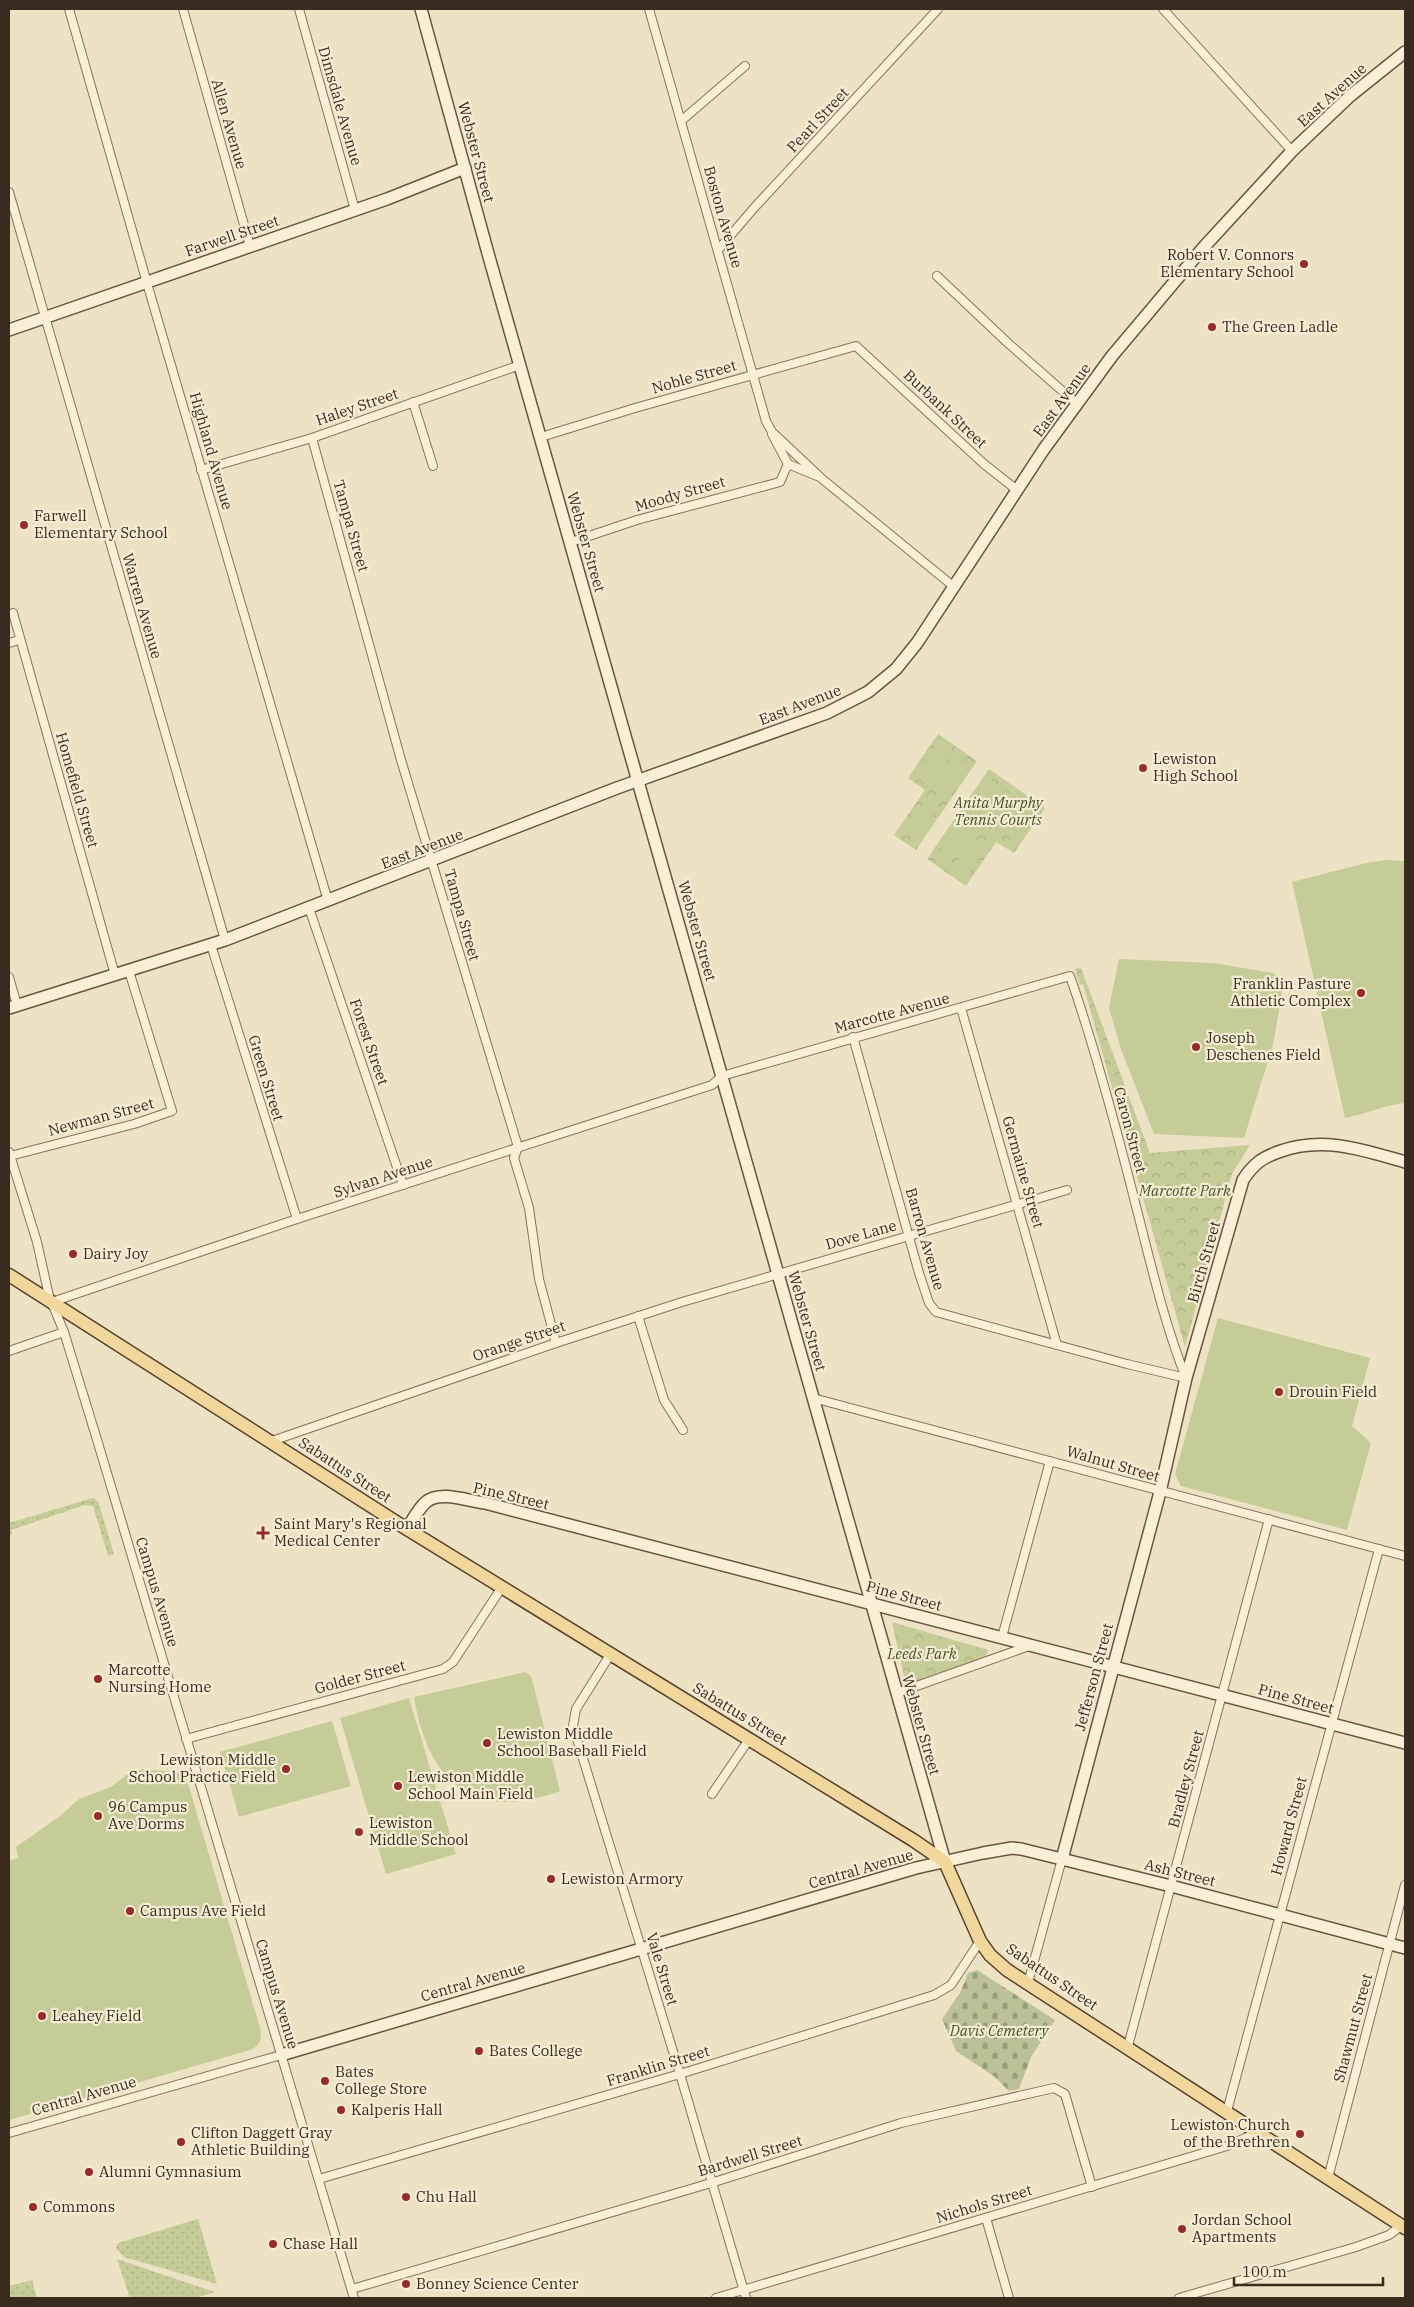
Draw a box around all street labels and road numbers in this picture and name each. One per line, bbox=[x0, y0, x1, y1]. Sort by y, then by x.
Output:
street label: Dimsdale Avenue bbox=[314, 44, 367, 168]
street label: East Avenue bbox=[1293, 59, 1370, 131]
street label: Allen Avenue bbox=[208, 77, 251, 171]
street label: Pearl Street bbox=[783, 83, 853, 156]
street label: Webster Street bbox=[454, 99, 499, 204]
street label: Boston Avenue bbox=[700, 164, 747, 270]
street label: Farwell Street bbox=[182, 211, 281, 261]
street label: Noble Street bbox=[649, 355, 738, 398]
street label: East Avenue bbox=[1028, 359, 1095, 440]
street label: Burbank Street bbox=[900, 365, 991, 452]
street label: Haley Street bbox=[313, 384, 401, 430]
street label: Highland Avenue bbox=[186, 390, 237, 512]
street label: Moody Street bbox=[633, 472, 727, 515]
street label: Tampa Street bbox=[329, 478, 374, 574]
street label: Webster Street bbox=[563, 489, 610, 594]
street label: Warren Avenue bbox=[118, 551, 167, 661]
street label: East Avenue bbox=[756, 680, 844, 729]
street label: Homefield Street bbox=[52, 730, 103, 850]
street label: East Avenue bbox=[378, 824, 466, 873]
street label: Tampa Street bbox=[440, 867, 485, 963]
street label: Webster Street bbox=[674, 878, 721, 983]
street label: Marcotte Avenue bbox=[832, 988, 952, 1037]
street label: Forest Street bbox=[346, 996, 393, 1088]
street label: Green Street bbox=[244, 1033, 289, 1123]
street label: Caron Street bbox=[1110, 1085, 1151, 1175]
street label: Newman Street bbox=[46, 1093, 156, 1140]
street label: Germaine Street bbox=[998, 1114, 1049, 1230]
street label: Sylvan Avenue bbox=[331, 1152, 435, 1201]
street label: Barron Avenue bbox=[902, 1185, 949, 1292]
street label: Dove Lane bbox=[823, 1215, 899, 1254]
street label: Birch Street bbox=[1183, 1219, 1224, 1305]
street label: Webster Street bbox=[784, 1268, 831, 1373]
street label: Orange Street bbox=[470, 1316, 568, 1365]
street label: Sabattus Street bbox=[295, 1433, 395, 1507]
street label: Walnut Street bbox=[1064, 1441, 1162, 1486]
street label: Pine Street bbox=[471, 1478, 551, 1513]
street label: Campus Avenue bbox=[132, 1535, 183, 1649]
street label: Pine Street bbox=[864, 1576, 944, 1615]
street label: Jefferson Street bbox=[1070, 1621, 1117, 1733]
street label: Golder Street bbox=[312, 1655, 407, 1698]
street label: Webster Street bbox=[898, 1672, 945, 1777]
street label: Sabattus Street bbox=[690, 1678, 791, 1749]
street label: Pine Street bbox=[1256, 1679, 1336, 1718]
street label: Bradley Street bbox=[1163, 1728, 1208, 1830]
street label: Howard Street bbox=[1266, 1774, 1311, 1877]
street label: Central Avenue bbox=[806, 1844, 915, 1893]
street label: Ash Street bbox=[1143, 1855, 1218, 1891]
street label: Vale Street bbox=[642, 1930, 683, 2008]
street label: Campus Avenue bbox=[252, 1937, 303, 2051]
street label: Sabattus Street bbox=[1003, 1939, 1102, 2014]
street label: Central Avenue bbox=[418, 1957, 527, 2006]
street label: Shawmut Street bbox=[1329, 1971, 1376, 2085]
street label: Franklin Street bbox=[604, 2041, 712, 2090]
street label: Central Avenue bbox=[29, 2071, 138, 2120]
street label: Bardwell Street bbox=[695, 2131, 804, 2180]
street label: Nichols Street bbox=[934, 2180, 1034, 2227]

